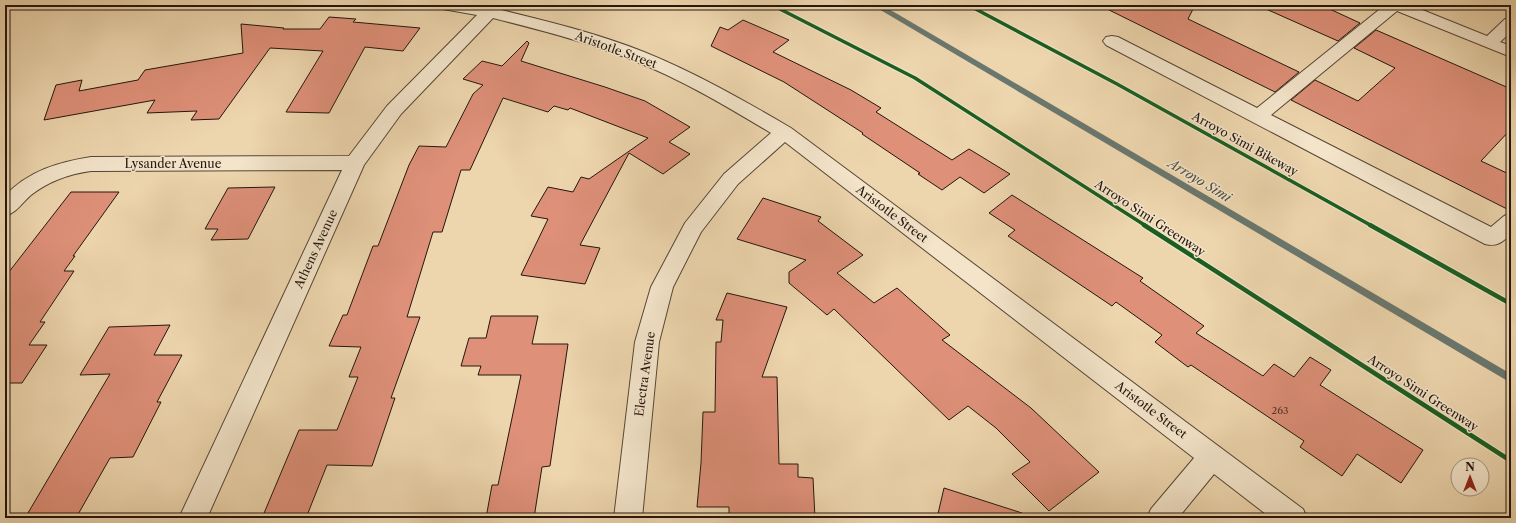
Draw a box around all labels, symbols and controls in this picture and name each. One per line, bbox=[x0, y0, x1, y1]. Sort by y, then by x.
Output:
street label: Aristotle Street bbox=[572, 27, 660, 72]
street label: Arroyo Simi Bikeway bbox=[1190, 109, 1300, 179]
water label: Arroyo Simi bbox=[1166, 155, 1234, 205]
street label: Lysander Avenue bbox=[125, 156, 222, 171]
street label: Arroyo Simi Greenway bbox=[1091, 176, 1209, 259]
street label: Aristotle Street bbox=[853, 181, 932, 246]
street label: Athens Avenue bbox=[290, 207, 340, 292]
street label: Electra Avenue bbox=[631, 330, 658, 417]
street label: Arroyo Simi Greenway bbox=[1364, 351, 1482, 434]
street label: Aristotle Street bbox=[1112, 377, 1191, 442]
house number: 263 bbox=[1271, 404, 1289, 417]
north arrow bbox=[1450, 457, 1490, 497]
text: N bbox=[1465, 460, 1475, 474]

